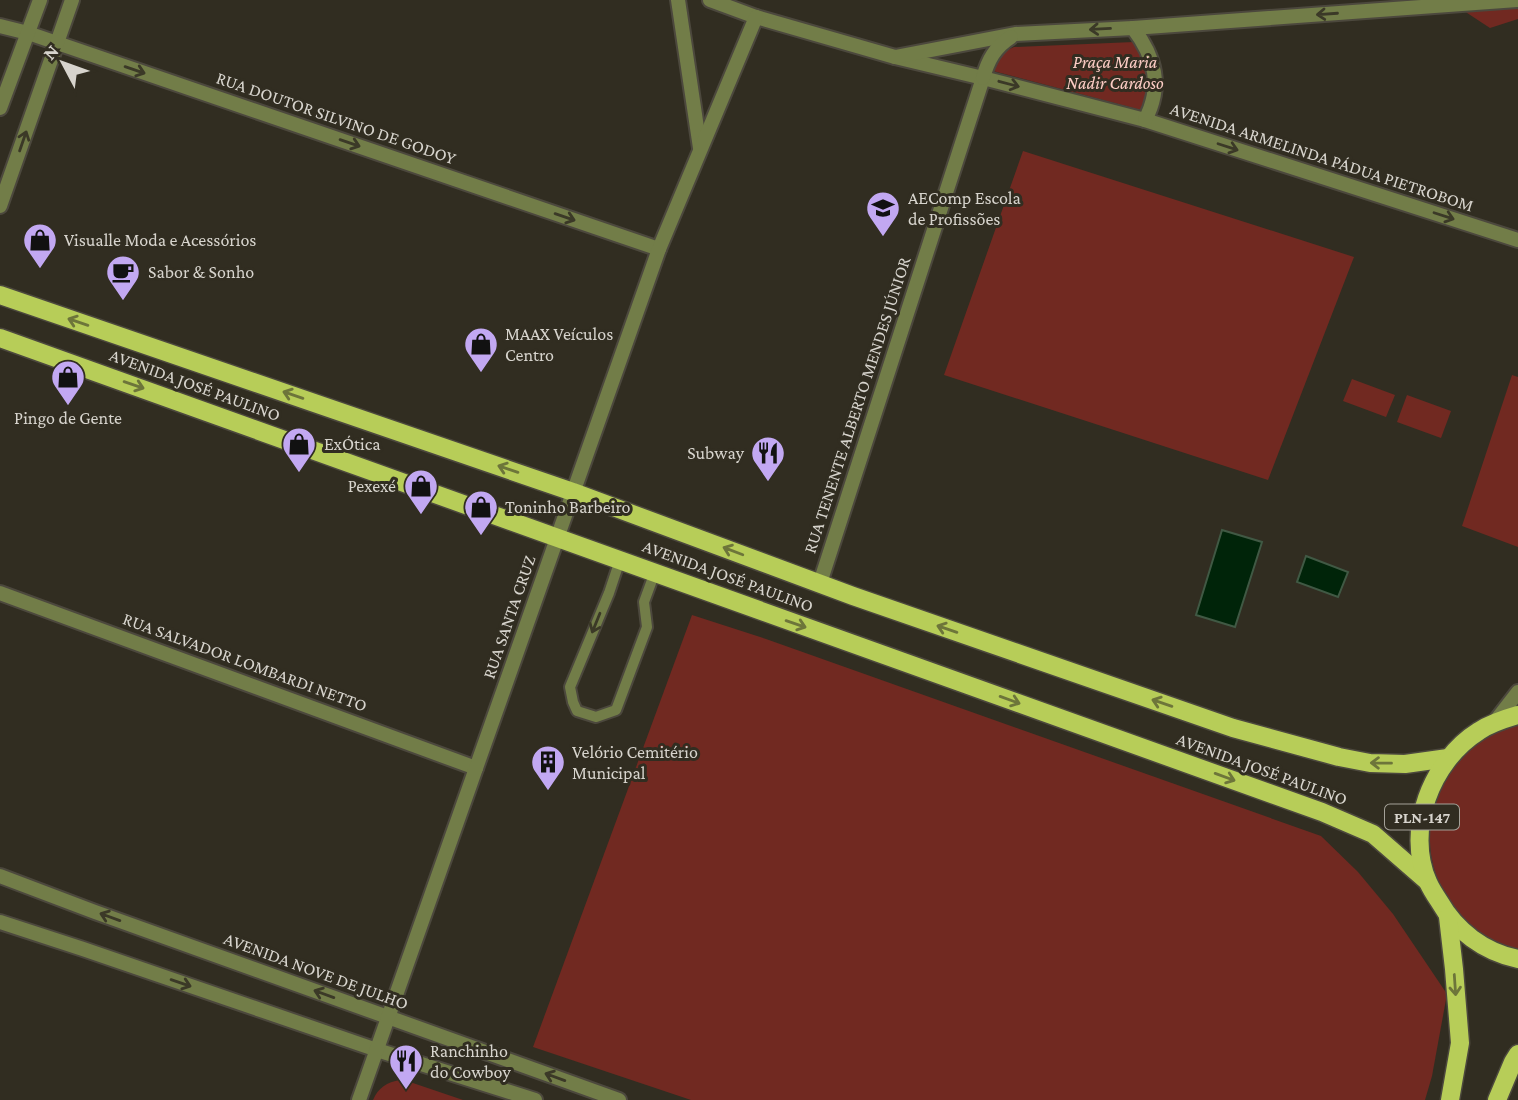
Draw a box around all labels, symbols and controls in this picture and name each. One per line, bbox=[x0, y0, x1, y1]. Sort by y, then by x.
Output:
one-way arrow bbox=[1316, 8, 1339, 21]
one-way arrow bbox=[1089, 23, 1112, 36]
north arrow bbox=[28, 28, 98, 98]
text: N bbox=[38, 40, 63, 64]
park label: Praça Maria Nadir Cardoso bbox=[1066, 52, 1164, 93]
one-way arrow bbox=[123, 65, 145, 77]
street label: RUA DOUTOR SILVINO DE GODOY bbox=[214, 68, 459, 169]
one-way arrow bbox=[998, 79, 1020, 92]
street label: AVENIDA ARMELINDA PÁDUA PIETROBOM bbox=[1168, 98, 1476, 216]
one-way arrow bbox=[18, 131, 30, 153]
one-way arrow bbox=[339, 137, 361, 150]
one-way arrow bbox=[1216, 141, 1238, 154]
place label: AEComp Escola de Profissões bbox=[908, 188, 1021, 229]
school or university icon: AEComp Escola de Profissões bbox=[864, 189, 902, 238]
one-way arrow bbox=[1433, 211, 1455, 223]
one-way arrow bbox=[554, 212, 576, 224]
shop icon: Visualle Moda e Acessórios bbox=[21, 221, 59, 270]
place label: Visualle Moda e Acessórios bbox=[64, 230, 256, 250]
cafe icon: Sabor & Sonho bbox=[104, 253, 142, 302]
street label: RUA TENENTE ALBERTO MENDES JÚNIOR bbox=[800, 253, 915, 556]
place label: Sabor & Sonho bbox=[148, 262, 254, 282]
one-way arrow bbox=[67, 315, 89, 327]
place label: MAAX Veículos Centro bbox=[505, 324, 613, 365]
shop icon: MAAX Veículos Centro bbox=[462, 325, 500, 374]
street label: AVENIDA JOSÉ PAULINO bbox=[107, 345, 283, 425]
shop icon: Pingo de Gente bbox=[49, 358, 87, 407]
one-way arrow bbox=[122, 380, 144, 392]
one-way arrow bbox=[282, 388, 304, 401]
place label: Pingo de Gente bbox=[14, 408, 122, 428]
shop icon: ExÓtica bbox=[280, 425, 318, 474]
place label: ExÓtica bbox=[324, 434, 380, 454]
restaurant icon: Subway bbox=[749, 434, 787, 483]
place label: Subway bbox=[687, 443, 745, 463]
one-way arrow bbox=[498, 462, 520, 474]
shop icon: Pexexé bbox=[402, 467, 440, 516]
place label: Pexexé bbox=[348, 476, 396, 496]
shop icon: Toninho Barbeiro bbox=[462, 488, 500, 537]
place label: Toninho Barbeiro bbox=[505, 497, 630, 517]
street label: AVENIDA JOSÉ PAULINO bbox=[640, 536, 816, 616]
one-way arrow bbox=[722, 544, 744, 557]
street label: RUA SANTA CRUZ bbox=[478, 553, 540, 681]
street label: RUA SALVADOR LOMBARDI NETTO bbox=[120, 608, 370, 716]
one-way arrow bbox=[589, 612, 602, 634]
one-way arrow bbox=[785, 619, 807, 631]
one-way arrow bbox=[936, 621, 958, 634]
one-way arrow bbox=[999, 695, 1021, 707]
one-way arrow bbox=[1151, 696, 1173, 708]
street label: AVENIDA JOSÉ PAULINO bbox=[1174, 729, 1350, 809]
place label: Velório Cemitério Municipal bbox=[572, 742, 698, 783]
building icon: Velório Cemitério Municipal bbox=[529, 743, 567, 792]
one-way arrow bbox=[1369, 756, 1392, 770]
one-way arrow bbox=[1213, 772, 1235, 784]
road number: PLN-147 bbox=[1385, 804, 1459, 830]
one-way arrow bbox=[99, 910, 121, 922]
street label: AVENIDA NOVE DE JULHO bbox=[221, 928, 411, 1014]
one-way arrow bbox=[1449, 973, 1462, 995]
one-way arrow bbox=[169, 978, 191, 990]
one-way arrow bbox=[313, 987, 335, 999]
place label: Ranchinho do Cowboy bbox=[430, 1041, 511, 1082]
restaurant icon: Ranchinho do Cowboy bbox=[387, 1042, 425, 1091]
one-way arrow bbox=[544, 1070, 566, 1082]

